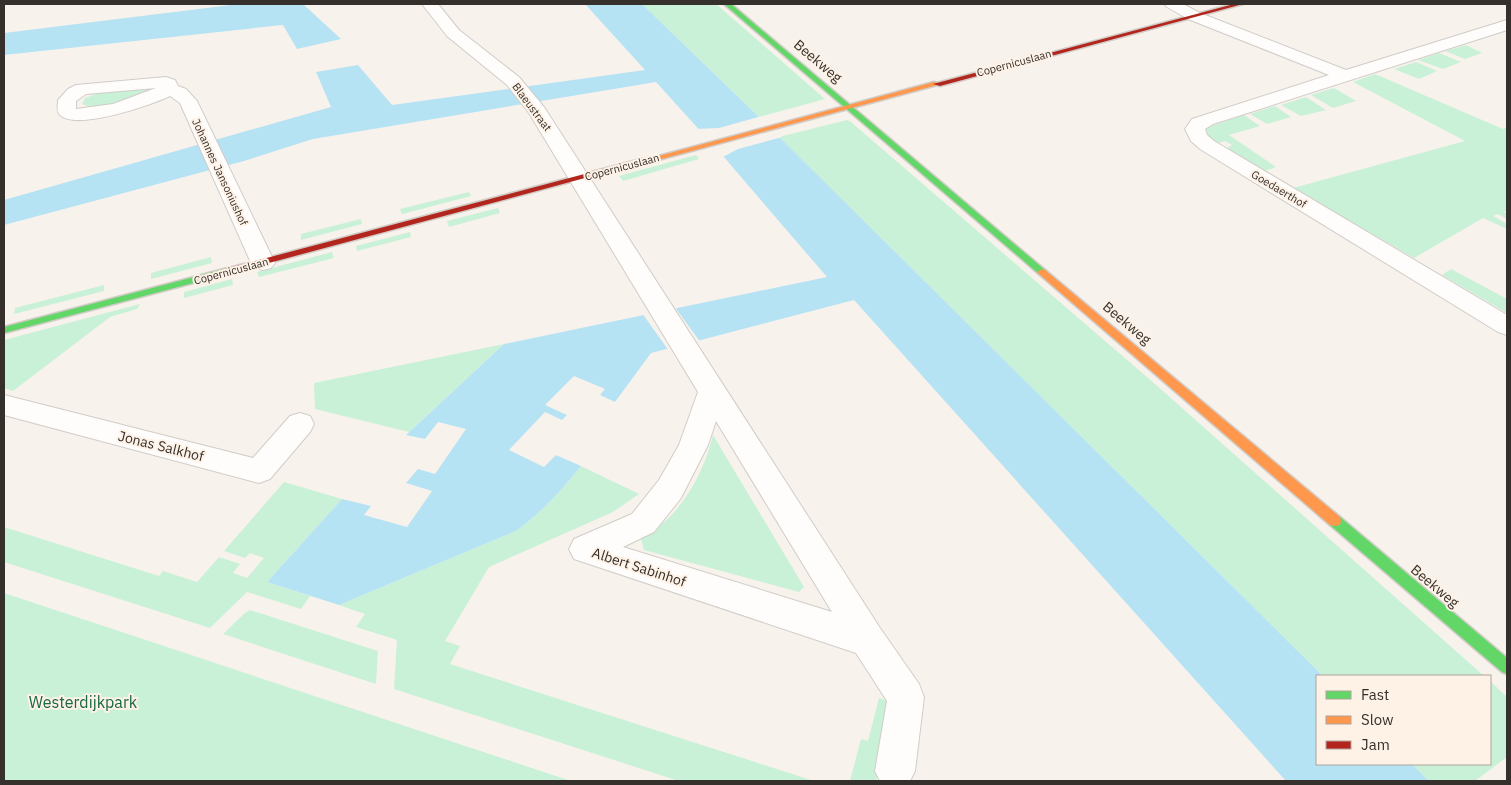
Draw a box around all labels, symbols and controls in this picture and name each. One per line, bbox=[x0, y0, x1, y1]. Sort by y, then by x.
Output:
street label: Beekweg bbox=[790, 36, 846, 87]
street label: Copernicuslaan bbox=[975, 46, 1053, 80]
street label: Blaeustraat bbox=[509, 80, 555, 134]
street label: Johannes Jansoniushof bbox=[189, 116, 251, 228]
street label: Copernicuslaan bbox=[583, 150, 661, 184]
street label: Goedaerthof bbox=[1249, 167, 1310, 211]
street label: Copernicuslaan bbox=[192, 254, 270, 288]
street label: Beekweg bbox=[1099, 298, 1155, 349]
street label: Jonas Salkhof bbox=[116, 427, 206, 465]
street label: Albert Sabinhof bbox=[590, 543, 689, 591]
street label: Beekweg bbox=[1407, 561, 1463, 612]
legend bbox=[1316, 675, 1491, 765]
text: Fast bbox=[1361, 685, 1389, 704]
park label: Westerdijkpark bbox=[29, 692, 138, 712]
text: Slow bbox=[1361, 710, 1394, 729]
text: Jam bbox=[1361, 735, 1390, 754]

